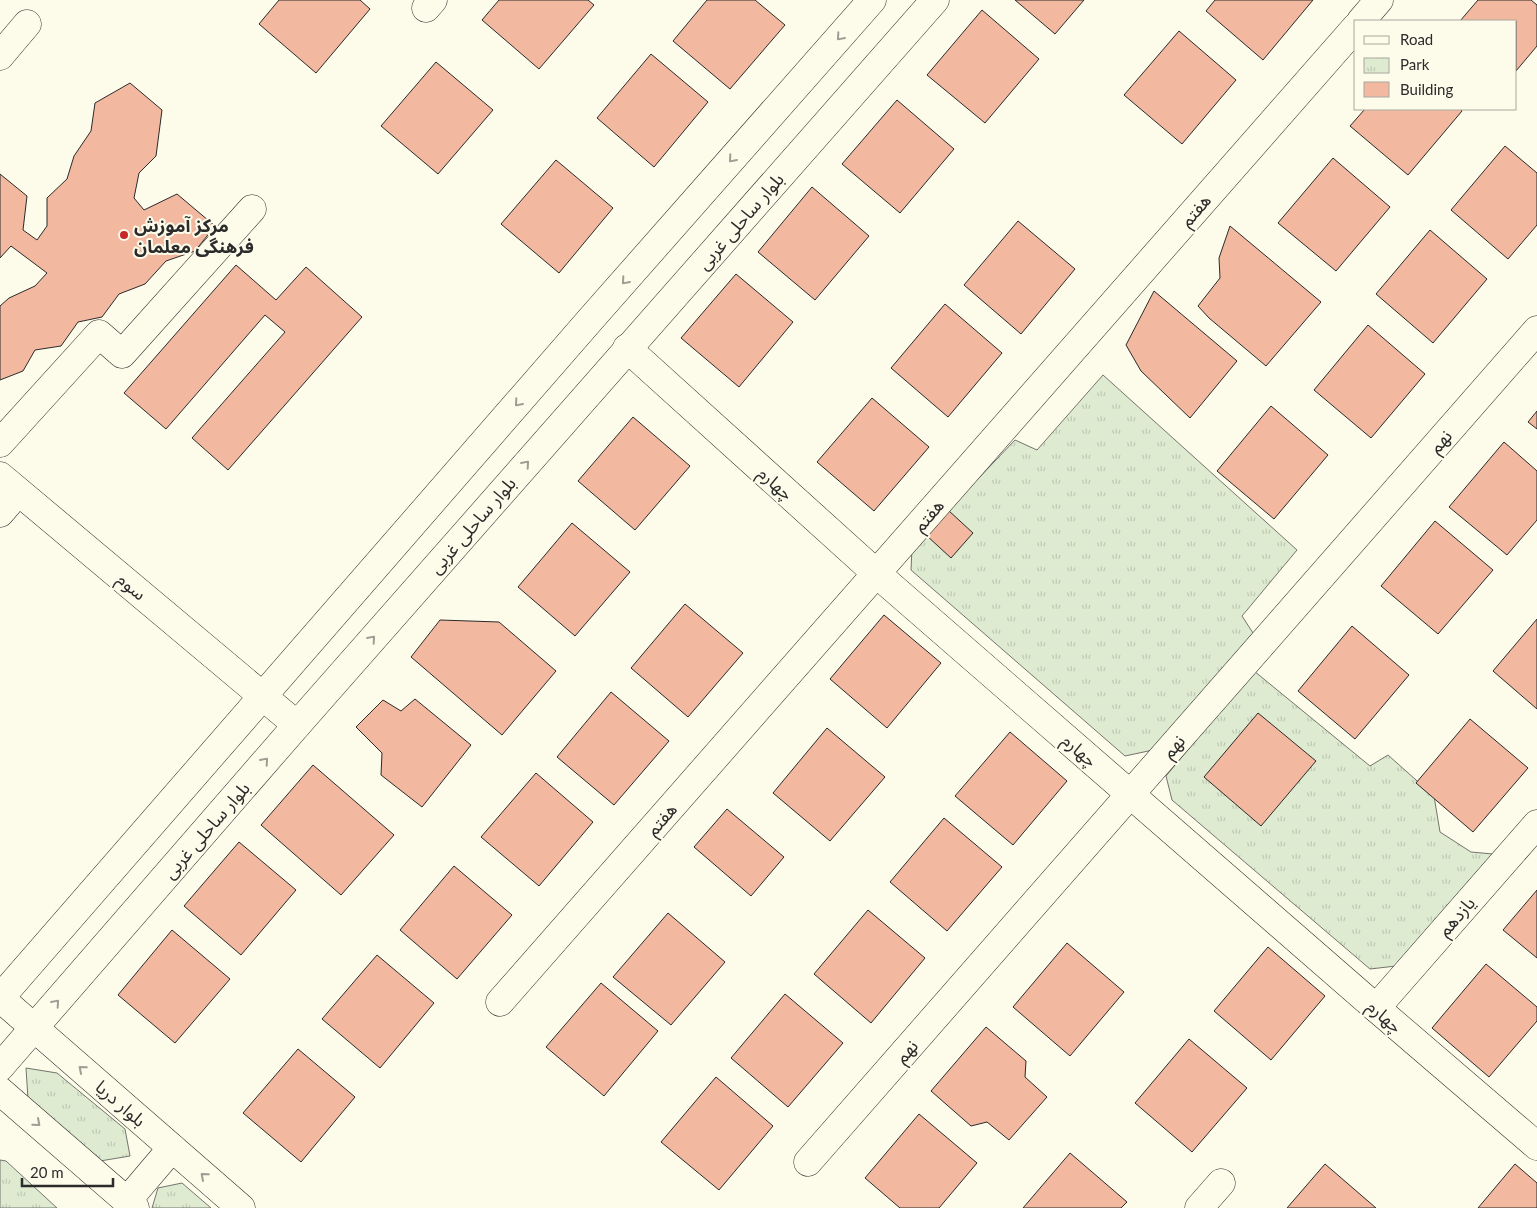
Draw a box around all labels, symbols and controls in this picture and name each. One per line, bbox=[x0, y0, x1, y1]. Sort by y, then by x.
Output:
legend bbox=[1354, 20, 1517, 110]
text: Road bbox=[1400, 30, 1433, 48]
one-way arrow bbox=[836, 31, 845, 40]
text: Park bbox=[1400, 55, 1430, 73]
text: Building bbox=[1400, 80, 1453, 98]
one-way arrow bbox=[729, 153, 738, 162]
street label: بلوار ساحلی غربی bbox=[692, 168, 789, 275]
street label: هفتم bbox=[1175, 189, 1217, 233]
place label: مرکز آموزش فرهنگی معلمان bbox=[134, 214, 254, 258]
marker: مرکز آموزش فرهنگی معلمان bbox=[118, 229, 130, 241]
one-way arrow bbox=[622, 275, 631, 284]
one-way arrow bbox=[515, 397, 524, 406]
street label: نهم bbox=[1424, 425, 1458, 459]
one-way arrow bbox=[520, 461, 528, 470]
street label: چهارم bbox=[751, 462, 798, 507]
street label: بلوار ساحلی غربی bbox=[424, 472, 521, 579]
street label: هفتم bbox=[908, 494, 950, 538]
street label: سوم bbox=[110, 568, 151, 608]
one-way arrow bbox=[367, 636, 375, 645]
street label: چهارم bbox=[1055, 729, 1102, 774]
street label: نهم bbox=[1157, 730, 1191, 764]
one-way arrow bbox=[260, 758, 269, 767]
street label: بلوار ساحلی غربی bbox=[158, 777, 255, 884]
street label: هفتم bbox=[641, 798, 683, 842]
street label: یازدهم bbox=[1433, 892, 1482, 942]
street label: چهارم bbox=[1360, 995, 1407, 1040]
one-way arrow bbox=[50, 1000, 58, 1009]
street label: نهم bbox=[890, 1035, 924, 1069]
one-way arrow bbox=[78, 1066, 87, 1075]
street label: بلوار دریا bbox=[91, 1075, 151, 1132]
one-way arrow bbox=[31, 1117, 40, 1126]
scale bar bbox=[22, 1156, 114, 1188]
text: 20 m bbox=[30, 1163, 64, 1181]
one-way arrow bbox=[201, 1173, 210, 1182]

